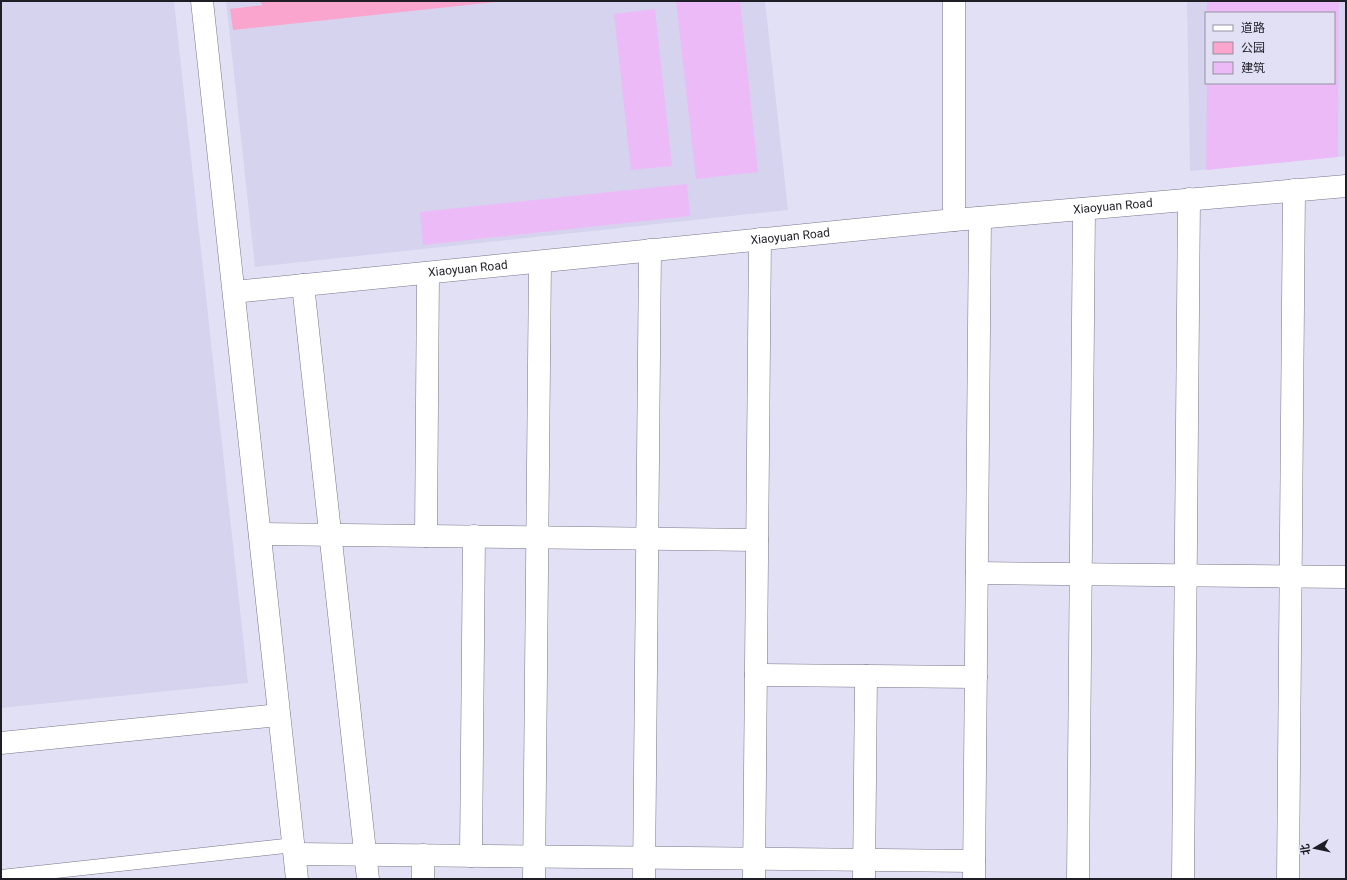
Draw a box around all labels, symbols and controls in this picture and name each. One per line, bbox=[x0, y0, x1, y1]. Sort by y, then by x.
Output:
legend bbox=[1205, 12, 1335, 84]
text: 道路 bbox=[1241, 21, 1265, 35]
text: 公园 bbox=[1241, 41, 1265, 55]
text: 建筑 bbox=[1241, 61, 1265, 75]
street label: Xiaoyuan Road bbox=[1072, 196, 1153, 217]
street label: Xiaoyuan Road bbox=[750, 225, 831, 247]
street label: Xiaoyuan Road bbox=[427, 258, 508, 280]
north arrow bbox=[1295, 828, 1335, 868]
text: 北 bbox=[1298, 843, 1313, 856]

